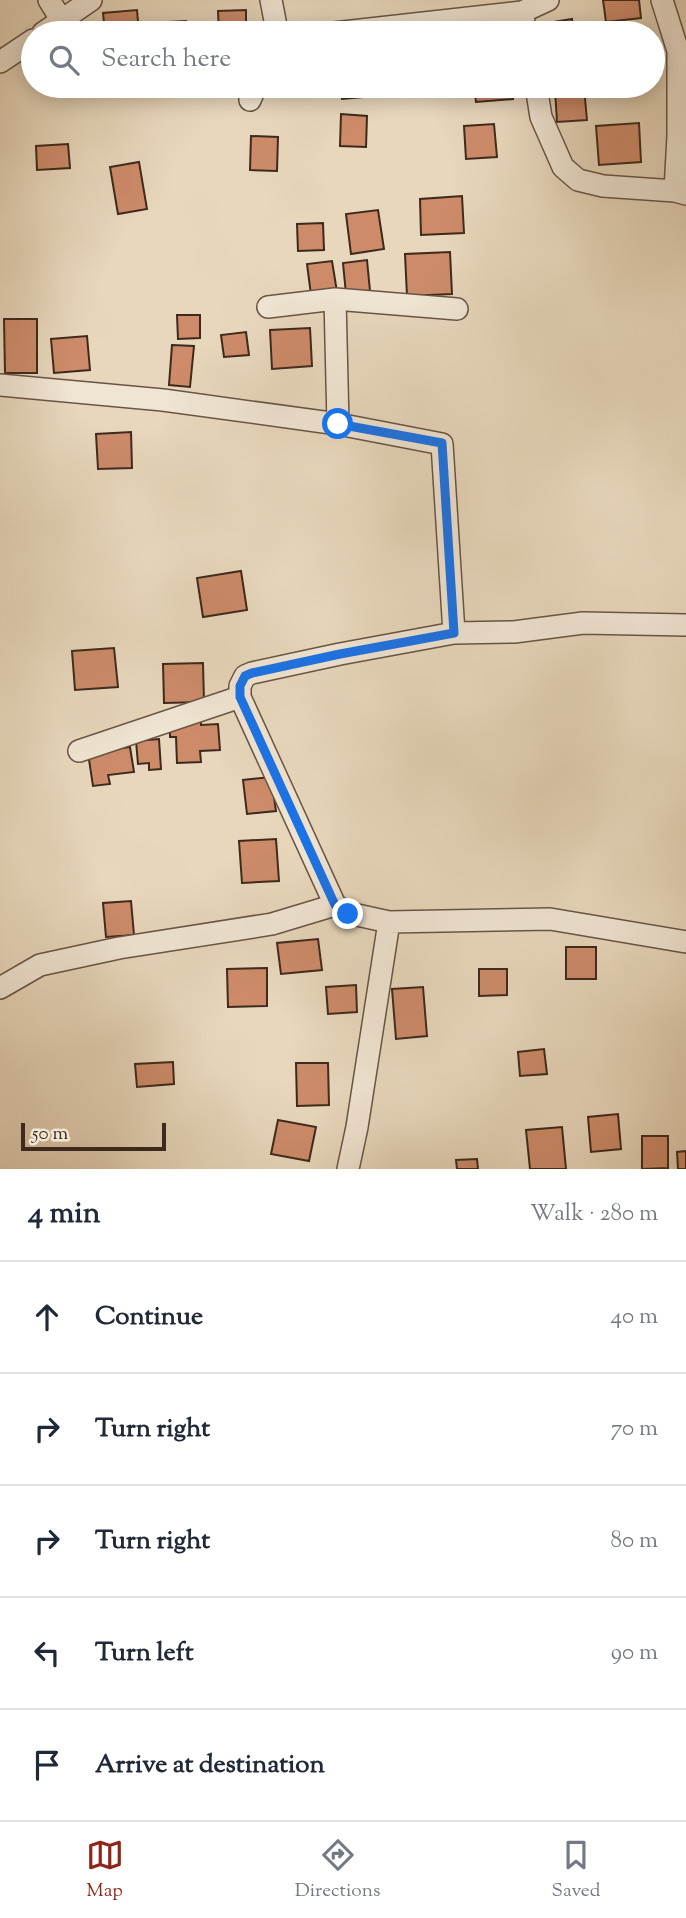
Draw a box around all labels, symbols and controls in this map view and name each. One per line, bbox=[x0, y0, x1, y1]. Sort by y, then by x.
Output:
search box bbox=[21, 21, 665, 98]
icon: search bbox=[45, 41, 83, 79]
text: Search here bbox=[101, 41, 231, 78]
route start bbox=[322, 408, 353, 439]
route end bbox=[332, 898, 363, 929]
scale bar bbox=[21, 1120, 166, 1152]
text: 50 m bbox=[32, 1121, 68, 1148]
text: 4 min bbox=[28, 1193, 101, 1236]
text: Walk · 280 m bbox=[530, 1198, 658, 1231]
icon: ahead bbox=[28, 1298, 66, 1336]
text: Continue bbox=[95, 1299, 203, 1336]
text: 40 m bbox=[611, 1301, 658, 1334]
icon: right bbox=[28, 1410, 66, 1448]
text: Turn right bbox=[95, 1411, 210, 1448]
text: 70 m bbox=[611, 1413, 658, 1446]
icon: right bbox=[28, 1522, 66, 1560]
text: Turn right bbox=[95, 1523, 210, 1560]
text: 80 m bbox=[610, 1525, 658, 1558]
icon: left bbox=[28, 1634, 66, 1672]
text: Turn left bbox=[95, 1635, 194, 1672]
text: 90 m bbox=[611, 1637, 658, 1670]
icon: arrive bbox=[28, 1746, 66, 1784]
text: Arrive at destination bbox=[95, 1747, 325, 1784]
tab: Map bbox=[86, 1836, 124, 1905]
tab: Directions bbox=[295, 1836, 380, 1905]
tab: Saved bbox=[552, 1836, 600, 1905]

